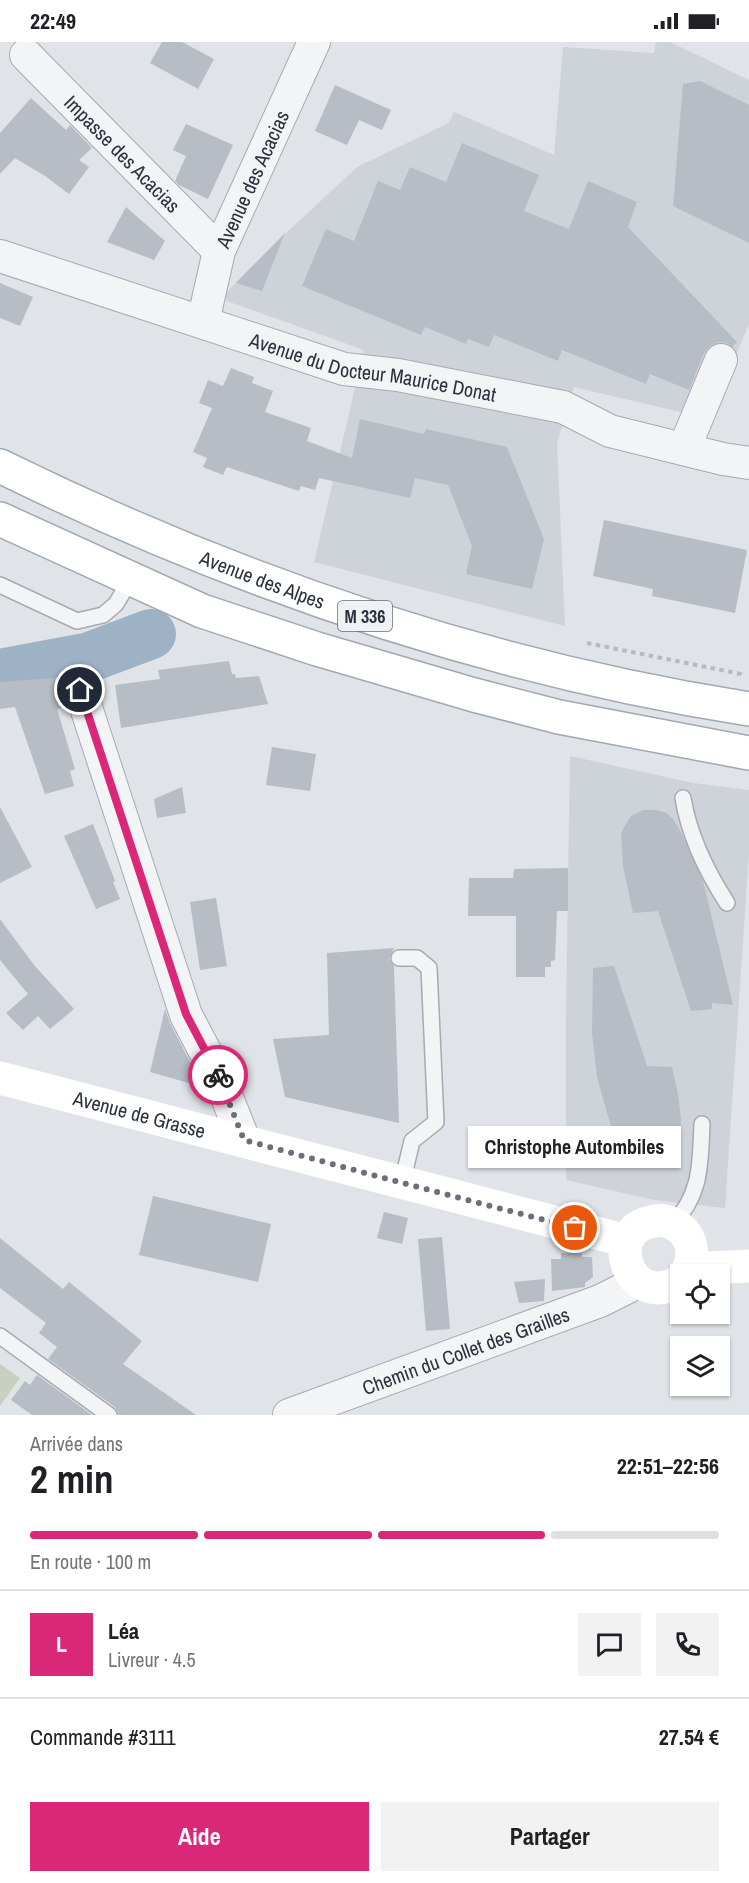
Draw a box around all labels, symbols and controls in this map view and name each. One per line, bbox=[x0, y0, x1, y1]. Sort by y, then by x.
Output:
text: 22:49 bbox=[30, 6, 76, 36]
street label: Impasse des Acacias bbox=[59, 89, 187, 218]
street label: Avenue des Acacias bbox=[208, 106, 295, 253]
street label: Avenue du Docteur Maurice Donat bbox=[245, 325, 499, 407]
street label: Avenue des Alpes bbox=[195, 543, 329, 614]
road number: M 336 bbox=[338, 601, 392, 631]
pin bbox=[54, 664, 105, 715]
icon: home bbox=[63, 673, 96, 706]
courier bbox=[188, 1045, 248, 1105]
icon: bike bbox=[202, 1059, 235, 1092]
street label: Avenue de Grasse bbox=[70, 1083, 209, 1144]
callout: Christophe Autombiles bbox=[468, 1126, 682, 1168]
text: Christophe Autombiles bbox=[485, 1133, 664, 1160]
pin bbox=[549, 1202, 600, 1253]
icon: bag bbox=[558, 1211, 591, 1244]
map controls bbox=[670, 1264, 730, 1396]
button: locate bbox=[670, 1264, 730, 1324]
street label: Chemin du Collet des Grailles bbox=[358, 1300, 573, 1401]
button: layers bbox=[670, 1336, 730, 1396]
text: Arrivée dans bbox=[30, 1430, 123, 1457]
text: 22:51–22:56 bbox=[617, 1451, 719, 1481]
text: 2 min bbox=[30, 1453, 114, 1505]
text: En route · 100 m bbox=[30, 1548, 151, 1575]
button: chat bbox=[578, 1613, 641, 1676]
button: phone bbox=[656, 1613, 719, 1676]
text: Léa bbox=[108, 1616, 139, 1646]
text: L bbox=[56, 1629, 67, 1659]
text: Livreur · 4.5 bbox=[108, 1646, 196, 1673]
text: Commande #3111 bbox=[30, 1722, 176, 1752]
text: 27.54 € bbox=[659, 1722, 719, 1752]
button: Aide bbox=[30, 1802, 369, 1871]
button: Partager bbox=[381, 1802, 719, 1871]

